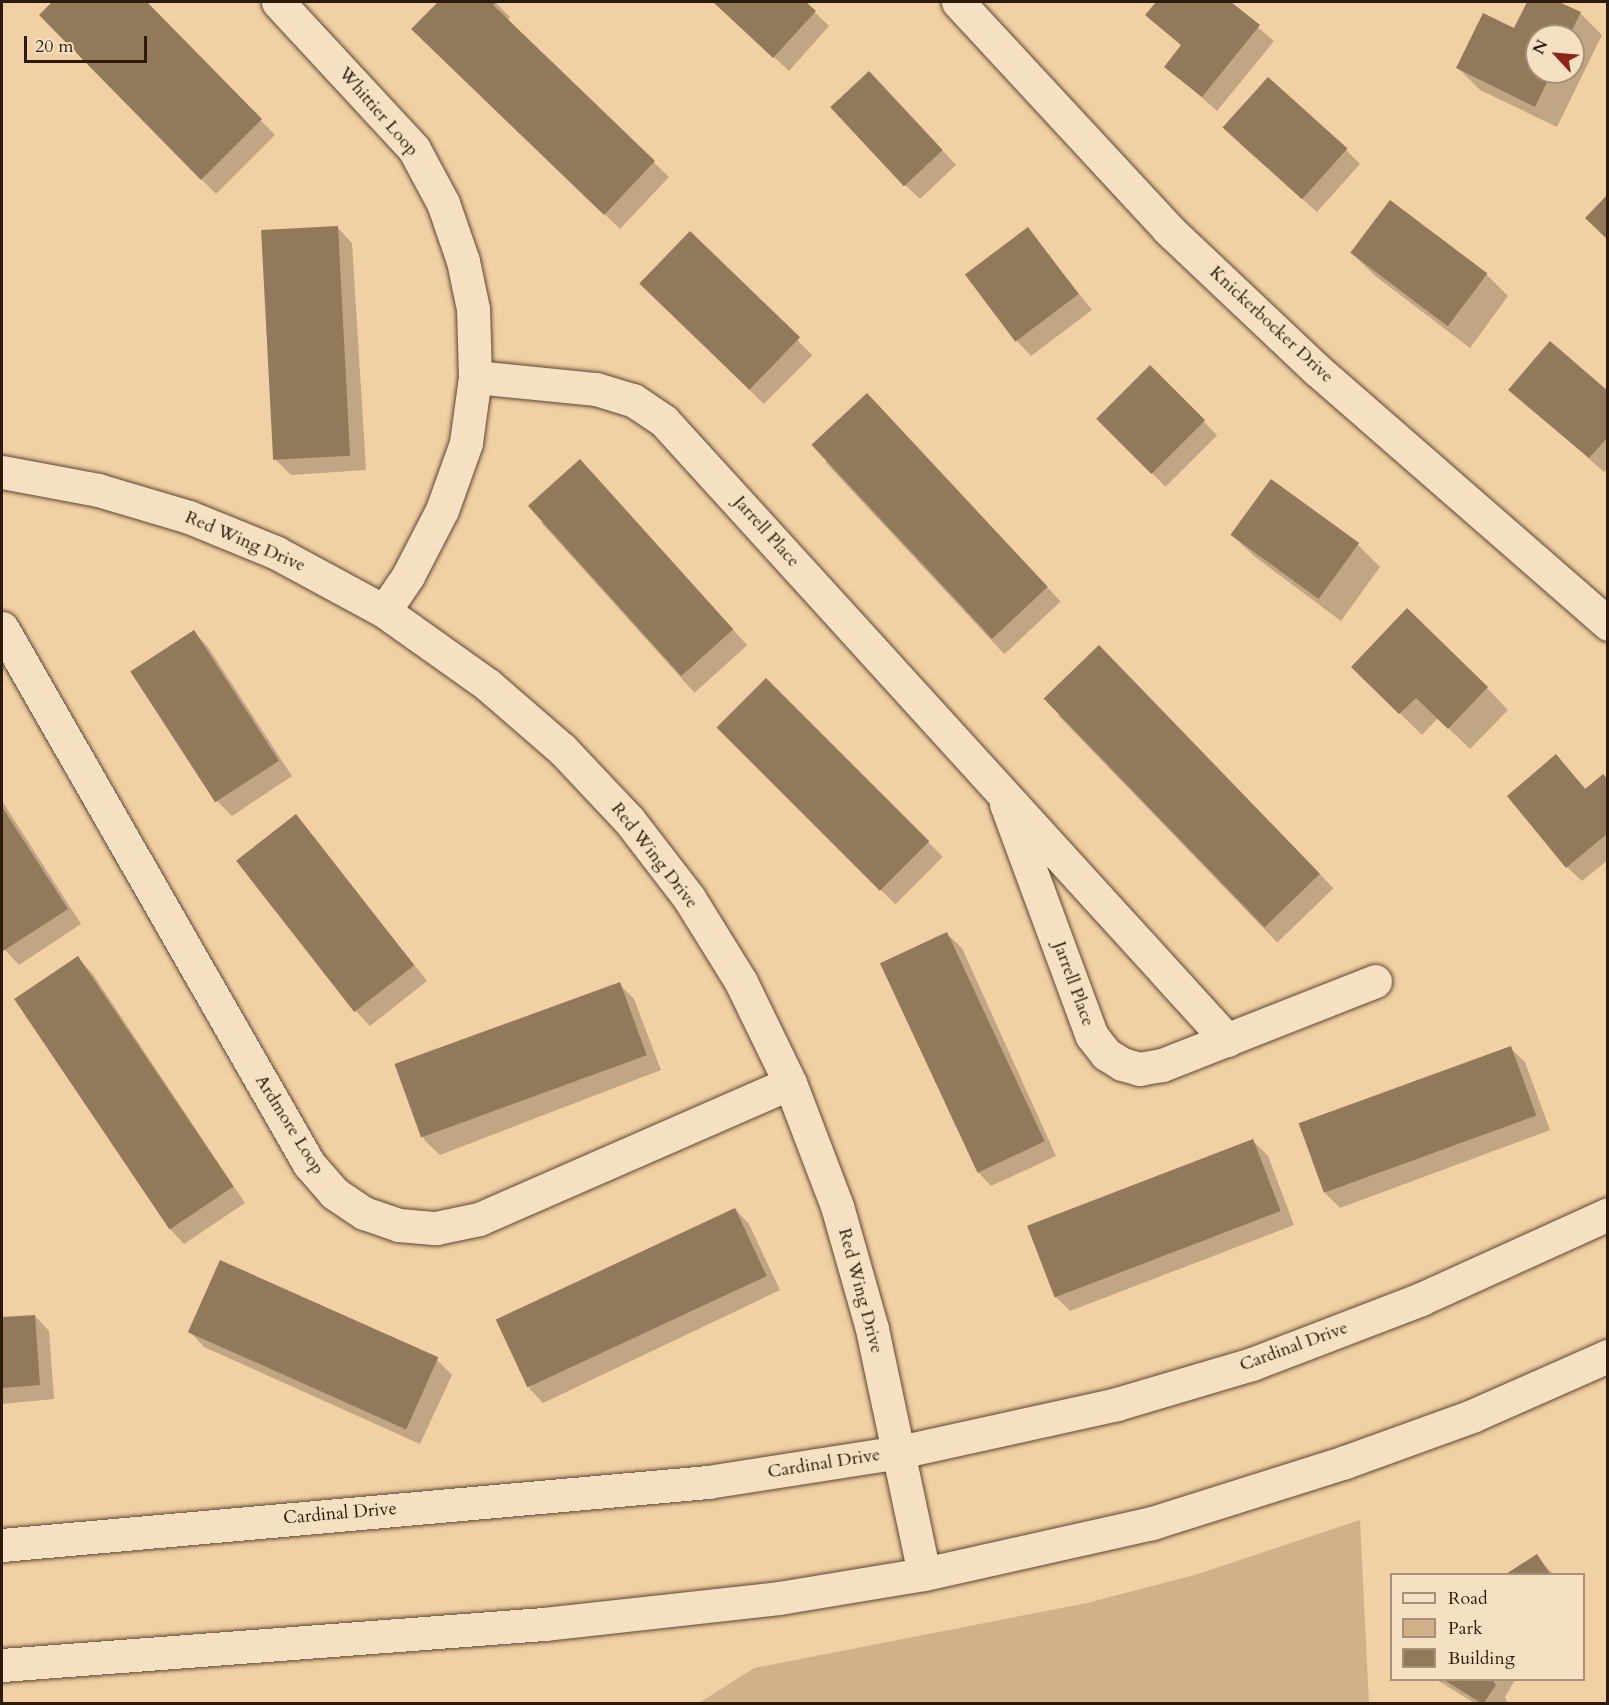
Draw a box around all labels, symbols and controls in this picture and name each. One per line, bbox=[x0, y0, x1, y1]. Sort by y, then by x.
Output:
scale bar bbox=[27, 24, 150, 62]
north arrow bbox=[1525, 24, 1585, 84]
text: 20 m bbox=[35, 34, 74, 59]
text: N bbox=[1528, 36, 1554, 58]
street label: Whittier Loop bbox=[334, 63, 422, 161]
street label: Knickerbocker Drive bbox=[1205, 262, 1337, 388]
street label: Jarrell Place bbox=[728, 492, 804, 572]
street label: Red Wing Drive bbox=[182, 507, 308, 577]
street label: Red Wing Drive bbox=[606, 799, 702, 913]
street label: Jarrell Place bbox=[1048, 939, 1098, 1029]
street label: Ardmore Loop bbox=[250, 1071, 328, 1179]
street label: Red Wing Drive bbox=[833, 1226, 887, 1356]
street label: Cardinal Drive bbox=[1237, 1317, 1351, 1377]
street label: Cardinal Drive bbox=[766, 1444, 882, 1484]
street label: Cardinal Drive bbox=[282, 1498, 398, 1530]
legend bbox=[1390, 1573, 1585, 1681]
text: Road bbox=[1448, 1586, 1488, 1611]
text: Park bbox=[1448, 1616, 1483, 1641]
text: Building bbox=[1448, 1646, 1515, 1671]

